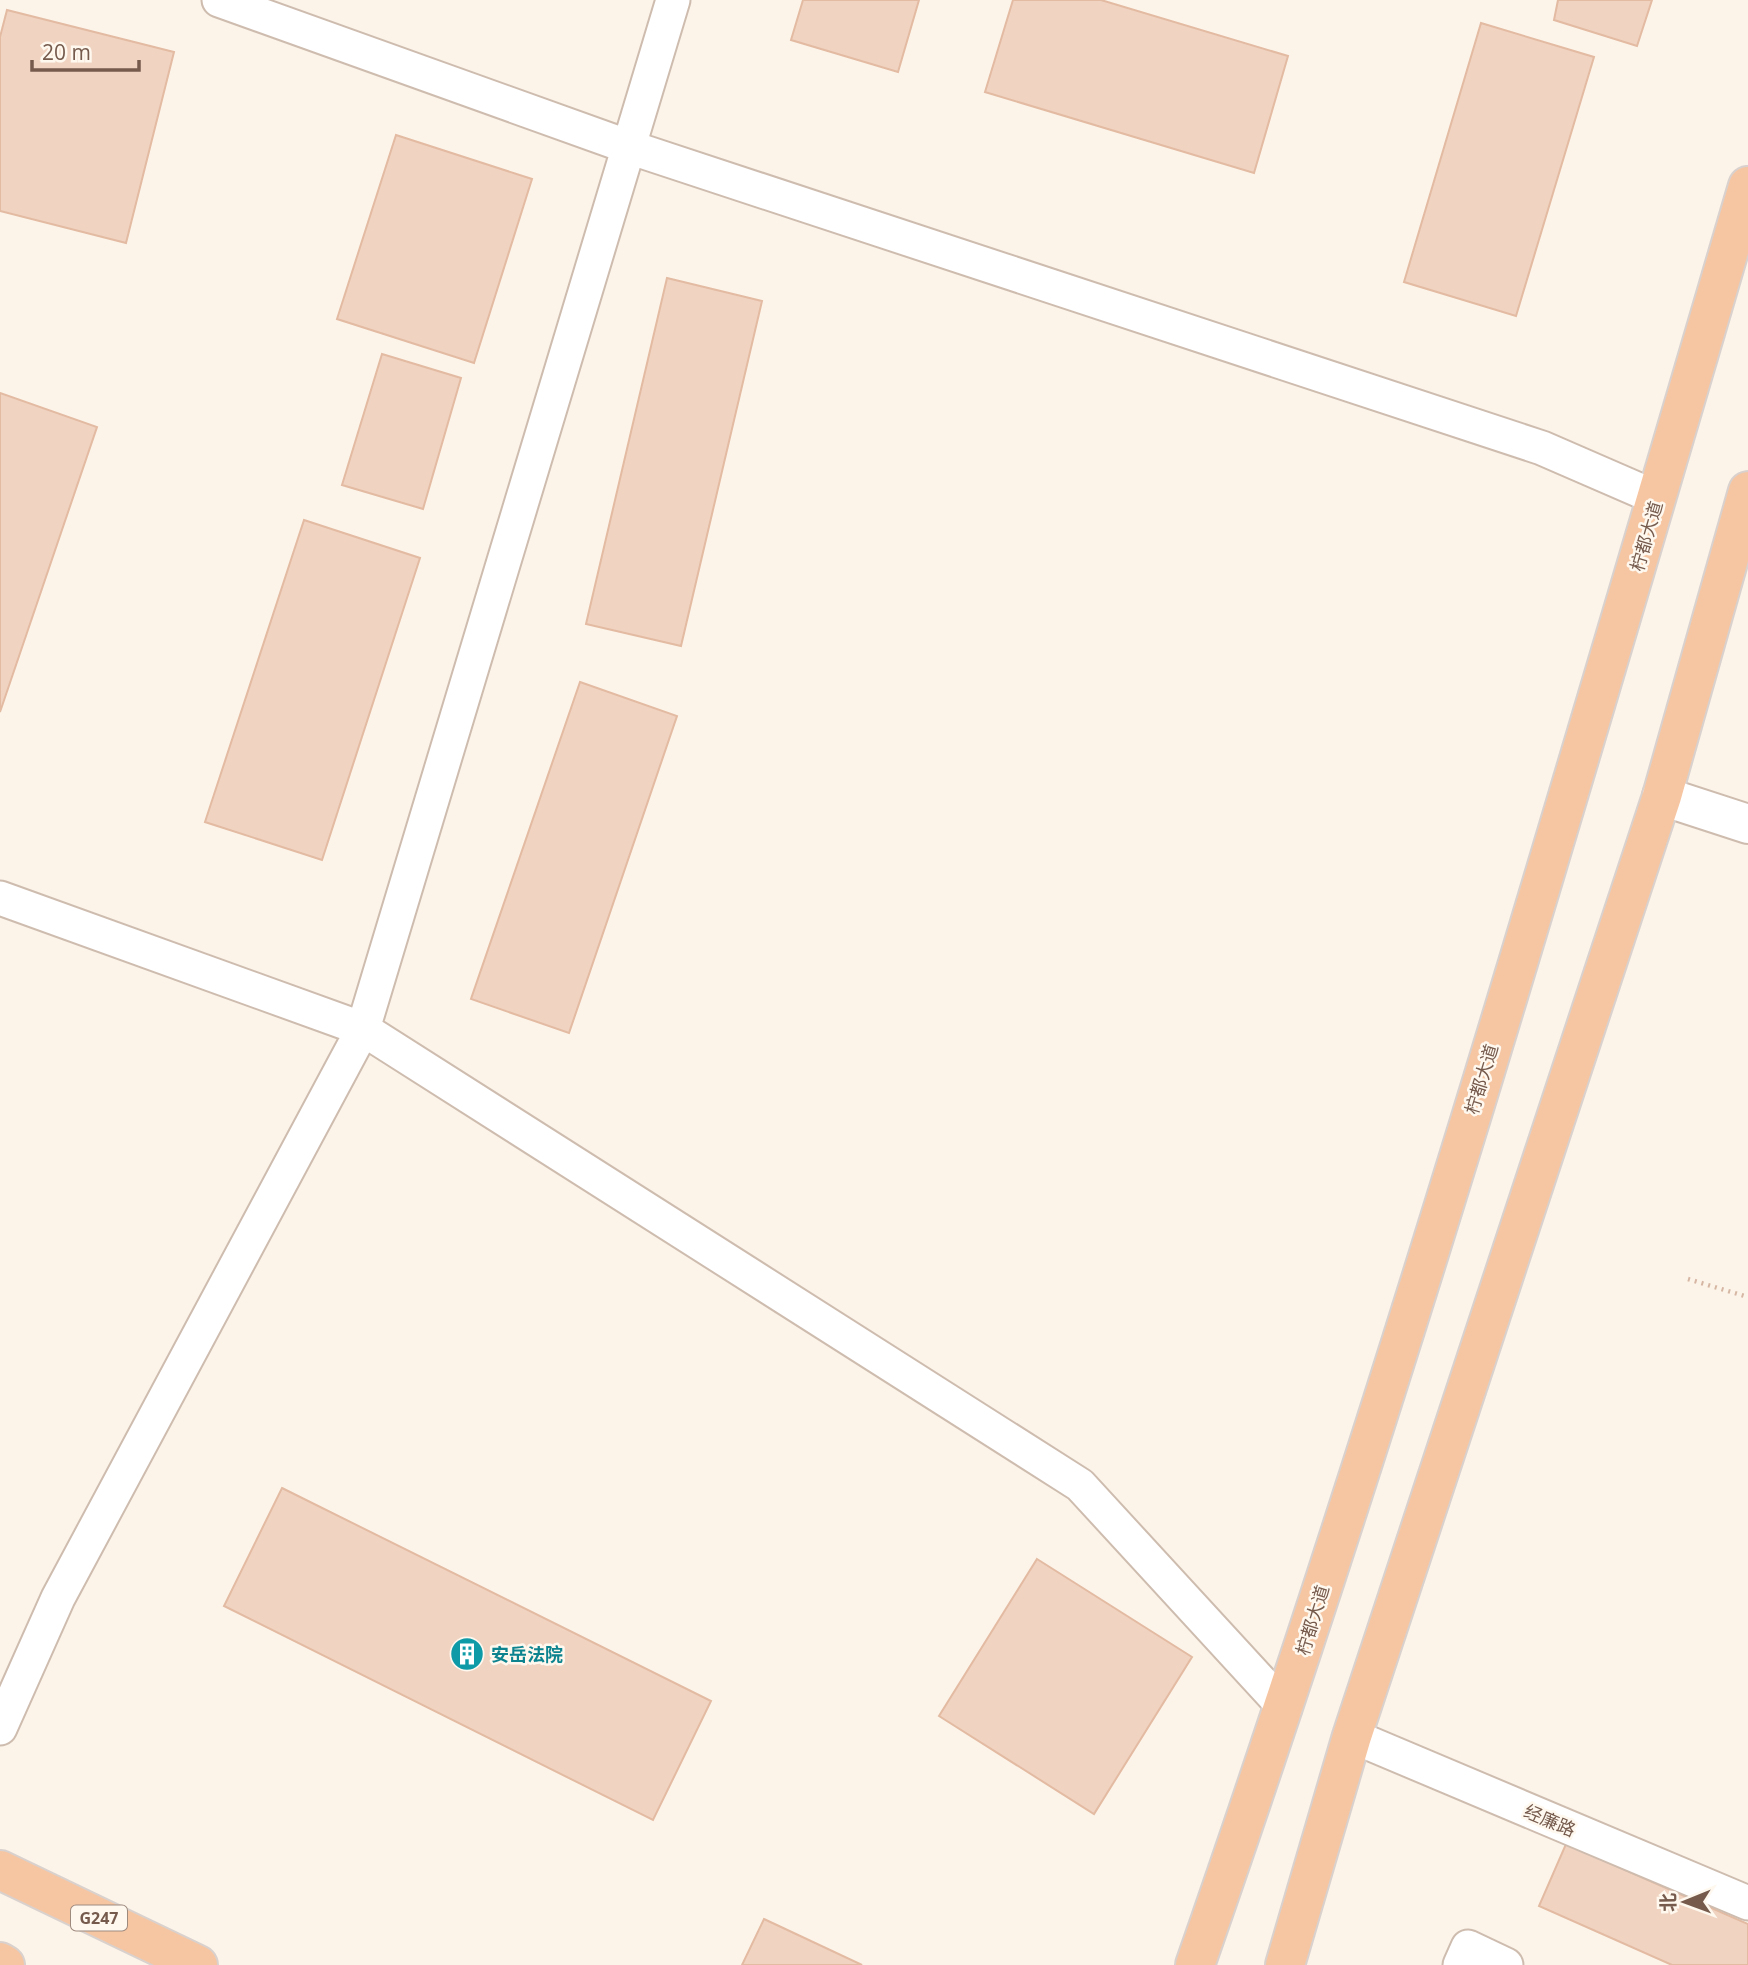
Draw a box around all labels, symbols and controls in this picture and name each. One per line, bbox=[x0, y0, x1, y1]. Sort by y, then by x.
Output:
scale bar bbox=[32, 28, 138, 72]
text: 20 m bbox=[42, 38, 91, 66]
street label: 柠都大道 bbox=[1625, 498, 1667, 574]
street label: 柠都大道 bbox=[1459, 1041, 1503, 1117]
street label: 柠都大道 bbox=[1290, 1582, 1334, 1658]
building icon: 安岳法院 bbox=[448, 1635, 486, 1673]
place label: 安岳法院 bbox=[491, 1642, 563, 1666]
street label: 经廉路 bbox=[1520, 1798, 1580, 1842]
north arrow bbox=[1650, 1867, 1720, 1937]
text: 北 bbox=[1655, 1893, 1681, 1912]
road number: G247 bbox=[71, 1906, 127, 1930]

